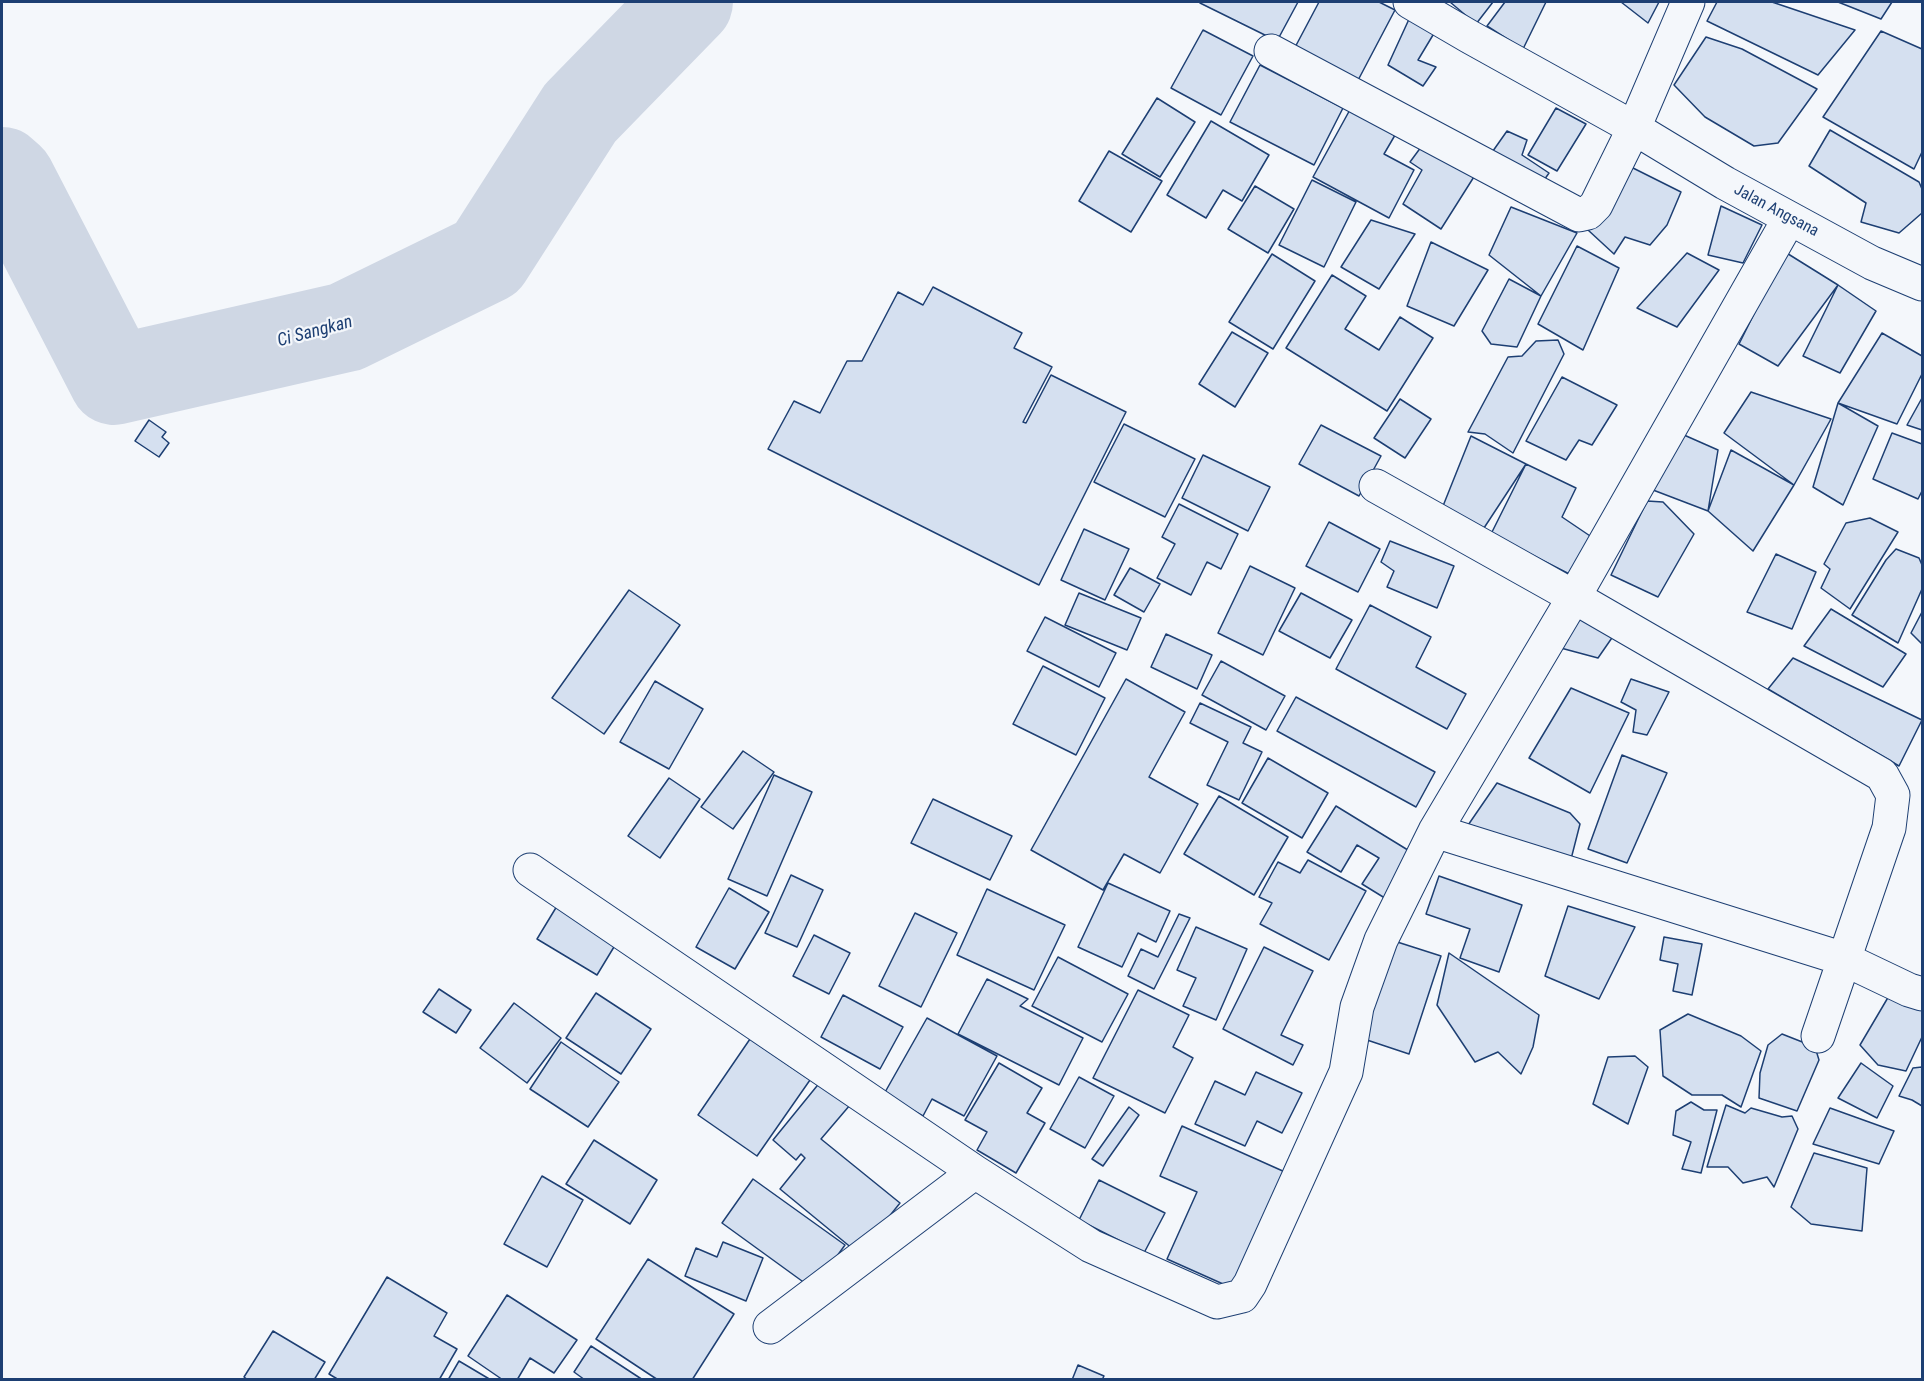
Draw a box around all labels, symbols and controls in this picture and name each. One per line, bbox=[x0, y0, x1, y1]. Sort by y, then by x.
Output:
street label: Jalan Angsana bbox=[1730, 181, 1822, 241]
water label: Ci Sangkan bbox=[275, 312, 355, 352]

